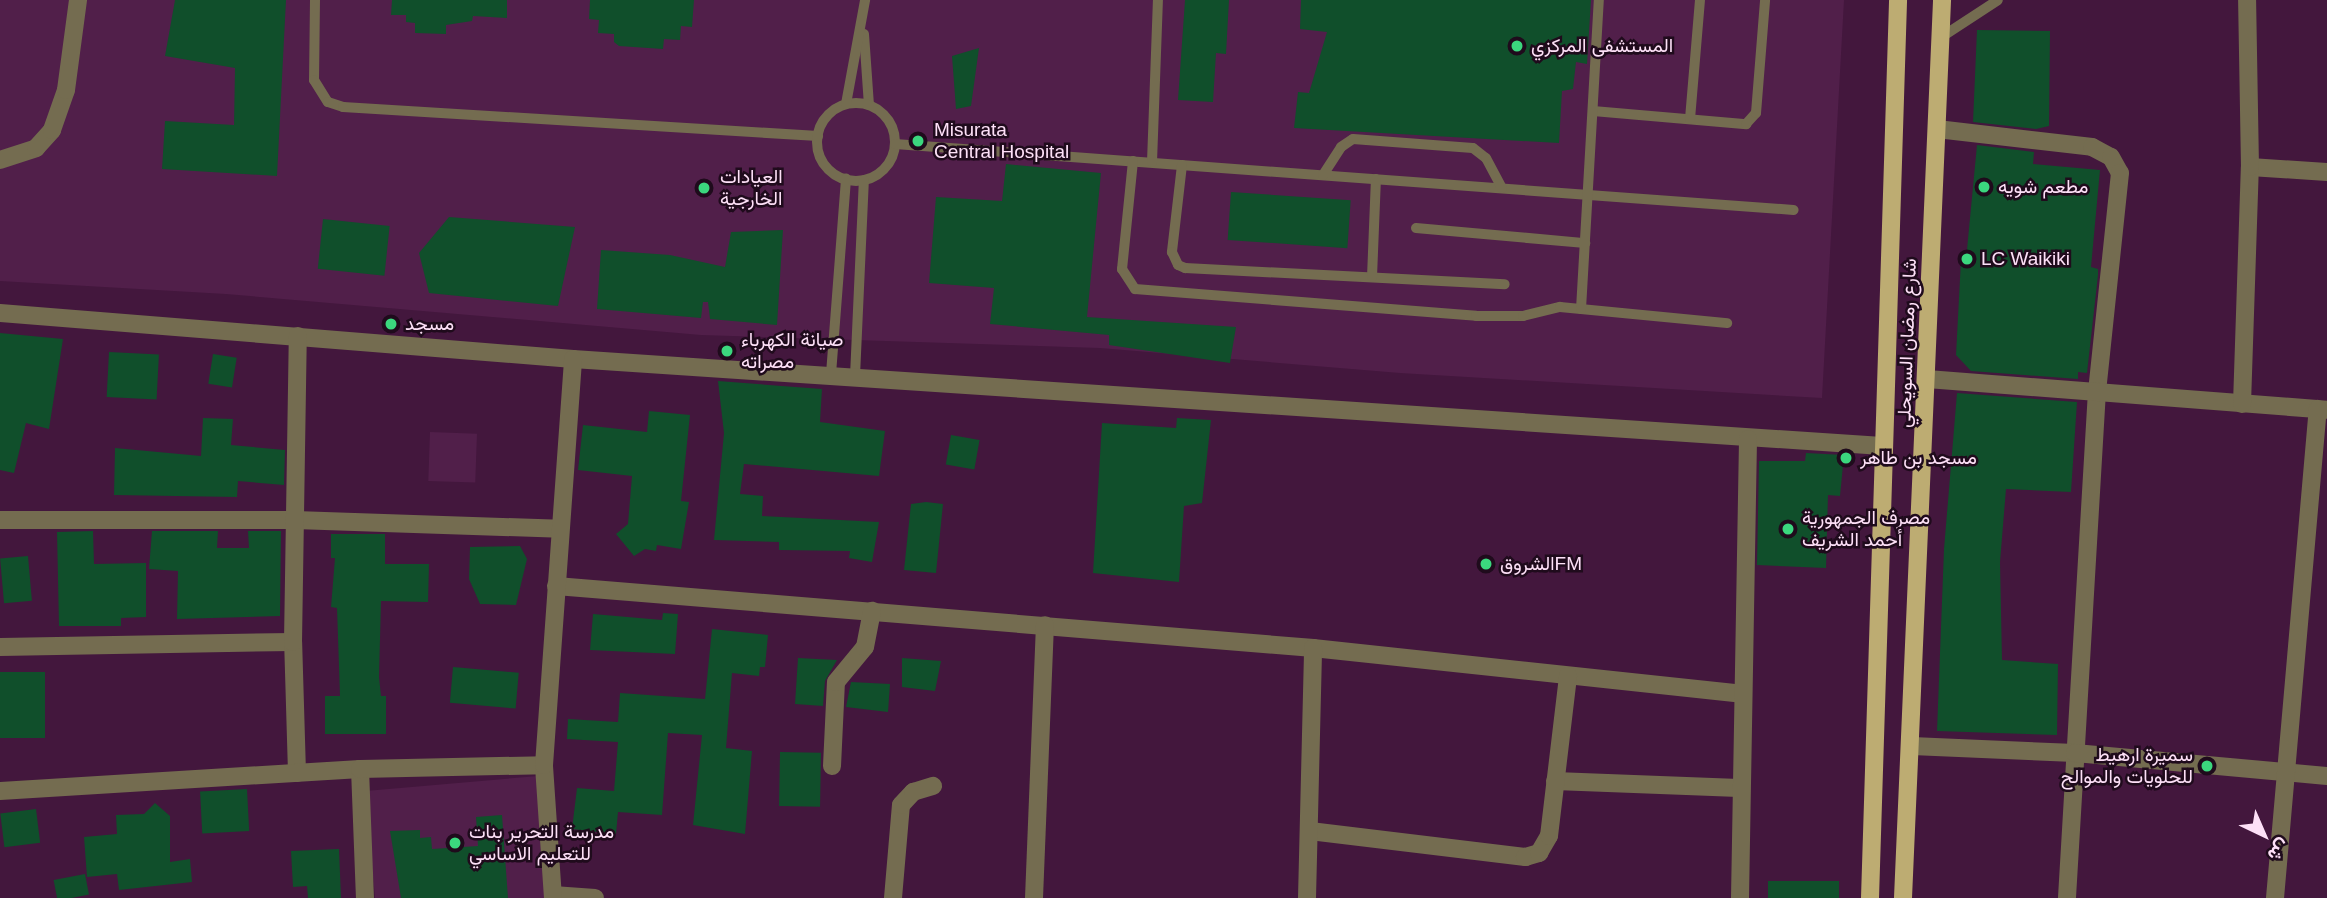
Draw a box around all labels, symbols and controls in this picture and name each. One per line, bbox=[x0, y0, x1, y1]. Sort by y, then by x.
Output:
place label: المستشفى المركزي bbox=[1531, 35, 1673, 57]
marker: المستشفى المركزي bbox=[1509, 38, 1525, 54]
place label: Misurata Central Hospital bbox=[934, 119, 1069, 163]
marker: Misurata Central Hospital bbox=[908, 131, 928, 151]
place label: العيادات الخارجية bbox=[720, 166, 783, 210]
place label: مطعم شويه bbox=[1998, 176, 2088, 198]
marker: العيادات الخارجية bbox=[694, 178, 714, 198]
marker: مطعم شويه bbox=[1976, 179, 1992, 195]
place label: LC Waikiki bbox=[1981, 248, 2070, 270]
marker: LC Waikiki bbox=[1959, 251, 1975, 267]
street label: شارع رمضان السويحلي bbox=[1893, 258, 1921, 428]
place label: مسجد bbox=[405, 313, 454, 335]
marker: مسجد bbox=[383, 316, 399, 332]
place label: صيانة الكهرباء مصراته bbox=[741, 329, 843, 373]
marker: صيانة الكهرباء مصراته bbox=[719, 343, 735, 359]
place label: مسجد بن طاهر bbox=[1860, 447, 1977, 469]
marker: مسجد بن طاهر bbox=[1838, 450, 1854, 466]
place label: مصرف الجمهورية أحمد الشريف bbox=[1802, 507, 1930, 551]
marker: مصرف الجمهورية أحمد الشريف bbox=[1780, 521, 1796, 537]
place label: الشروقFM bbox=[1500, 553, 1582, 575]
marker: الشروقFM bbox=[1478, 556, 1494, 572]
place label: سميرة ارهيط للحلويات والموالح bbox=[2061, 744, 2193, 788]
marker: سميرة ارهيط للحلويات والموالح bbox=[2199, 758, 2215, 774]
north arrow bbox=[2229, 800, 2299, 870]
place label: مدرسة التحرير بنات للتعليم الاساسي bbox=[469, 821, 614, 865]
marker: مدرسة التحرير بنات للتعليم الاساسي bbox=[447, 835, 463, 851]
text: ش bbox=[2263, 835, 2294, 866]

